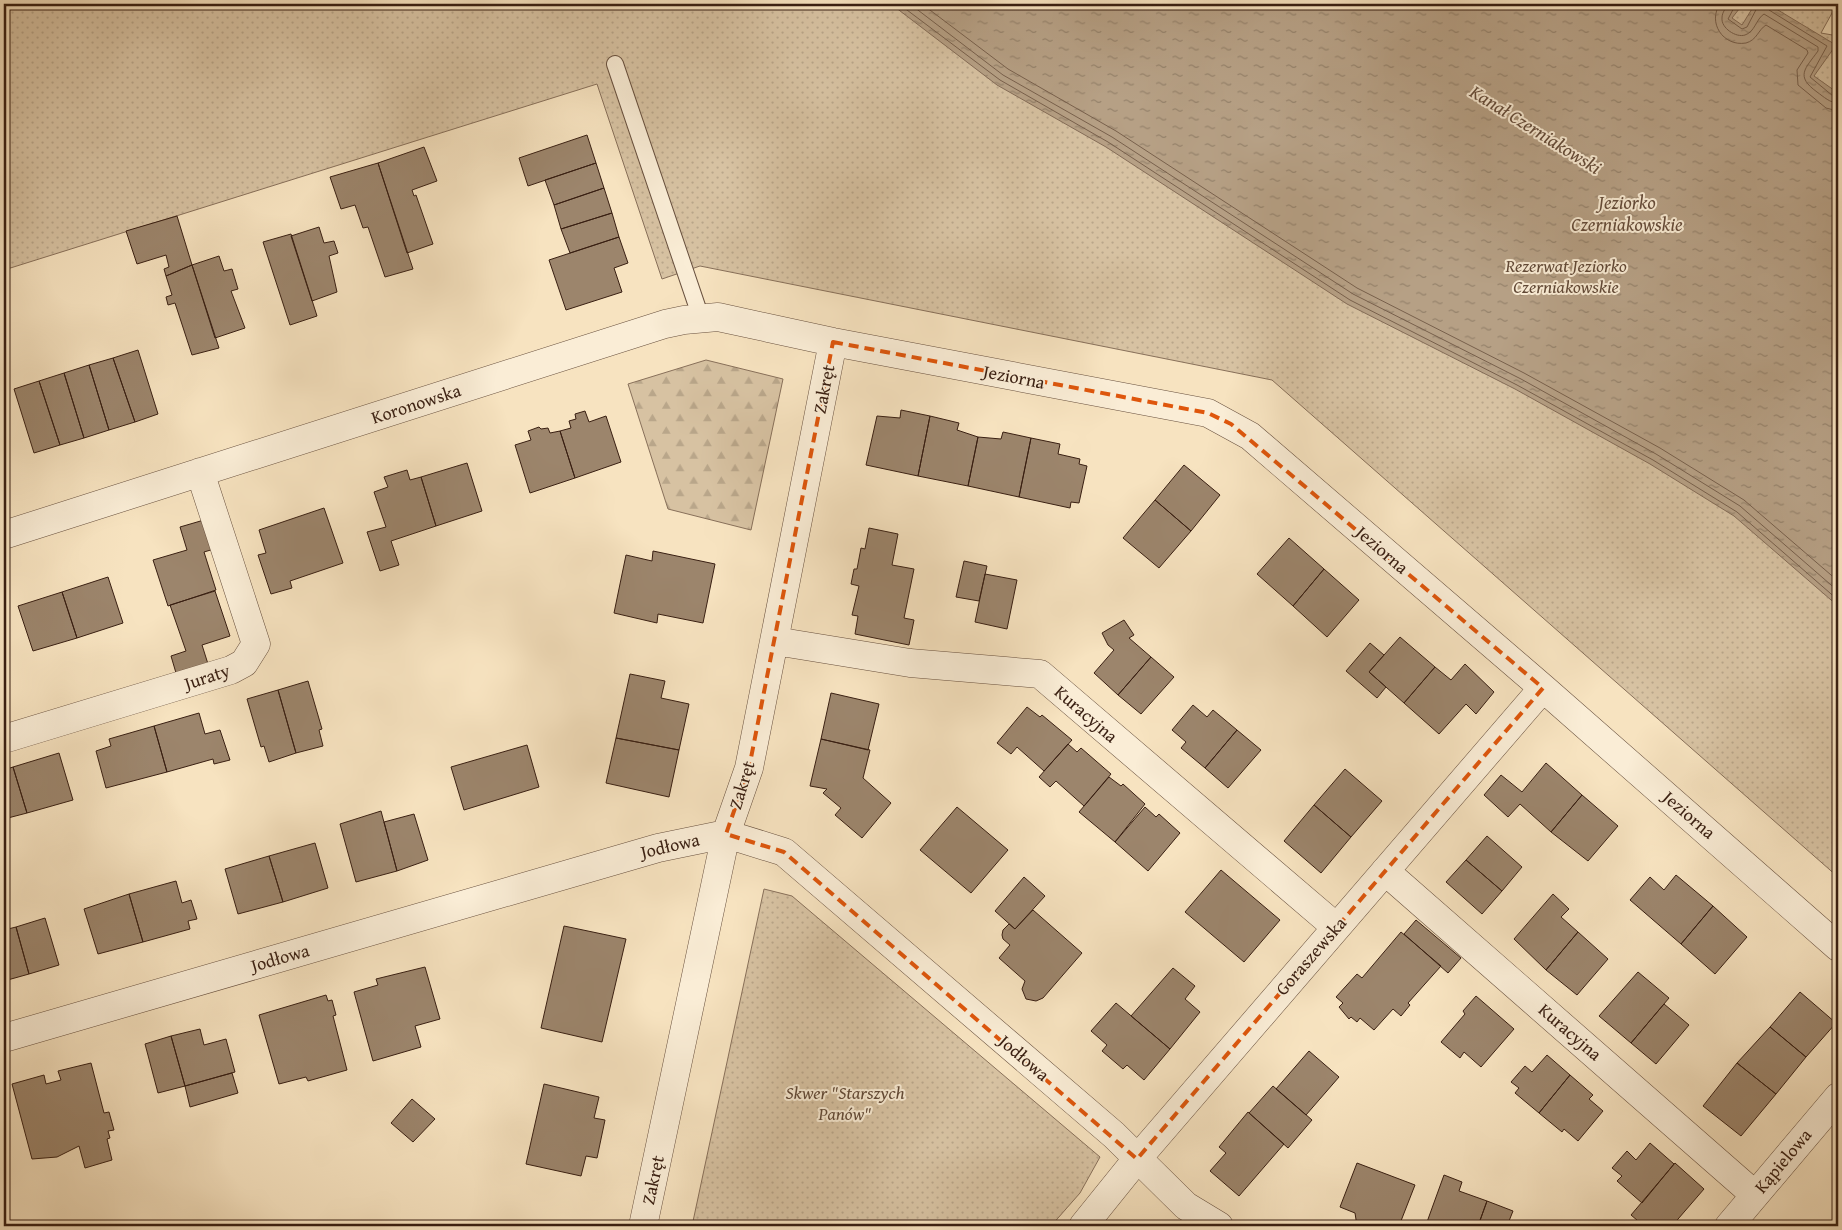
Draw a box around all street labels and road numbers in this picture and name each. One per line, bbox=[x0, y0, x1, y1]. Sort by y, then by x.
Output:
street label: Jeziorna bbox=[979, 357, 1048, 396]
street label: Zakręt bbox=[806, 361, 842, 416]
street label: Koronowska bbox=[368, 376, 465, 431]
street label: Jeziorna bbox=[1348, 518, 1415, 581]
street label: Juraty bbox=[179, 656, 233, 697]
street label: Kuracyjna bbox=[1049, 678, 1124, 749]
street label: Zakręt bbox=[721, 757, 762, 812]
street label: Jeziorna bbox=[1655, 783, 1722, 846]
street label: Jodłowa bbox=[636, 826, 702, 866]
street label: Goraszewska bbox=[1269, 910, 1353, 1001]
street label: Jodłowa bbox=[246, 936, 313, 979]
street label: Kuracyjna bbox=[1533, 996, 1608, 1067]
street label: Jodłowa bbox=[991, 1027, 1056, 1088]
street label: Kąpielowa bbox=[1747, 1122, 1818, 1199]
street label: Zakręt bbox=[634, 1152, 671, 1207]

